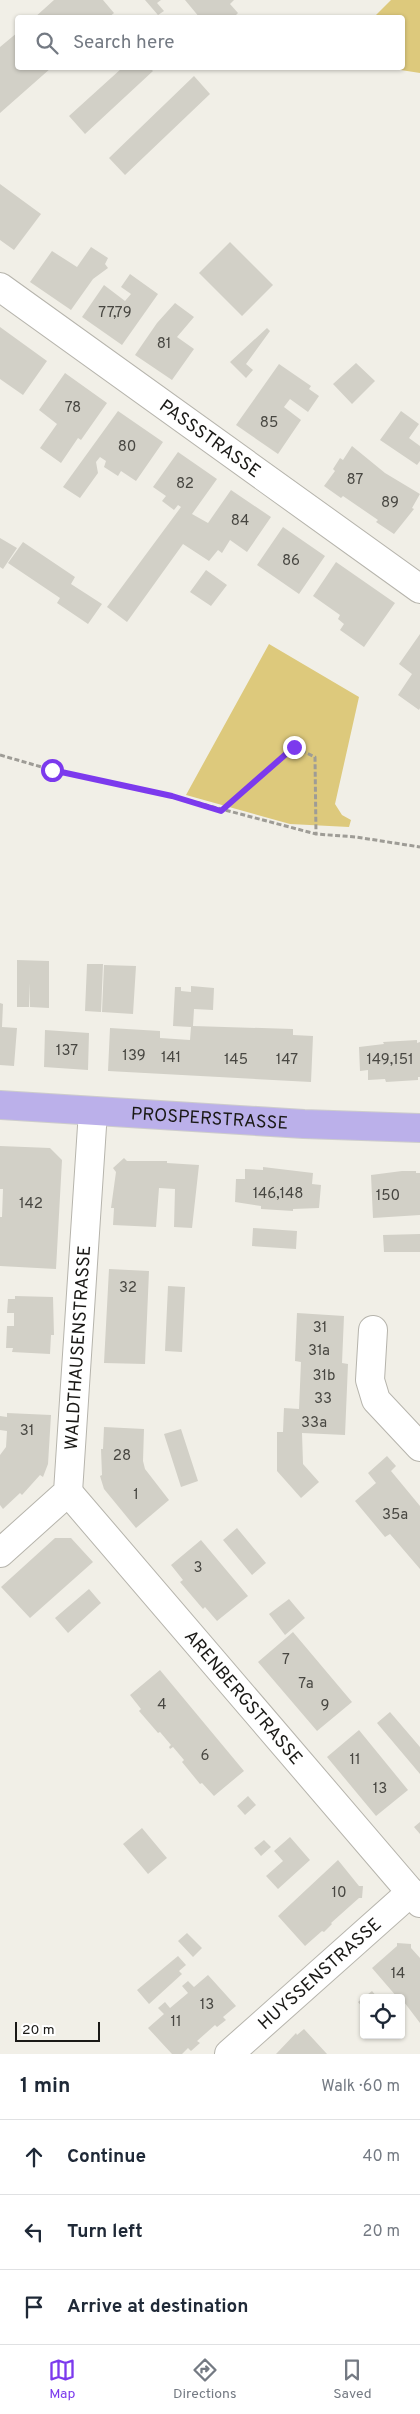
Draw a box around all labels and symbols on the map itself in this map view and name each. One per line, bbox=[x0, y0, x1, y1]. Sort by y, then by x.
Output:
house number: 77,79 bbox=[98, 304, 132, 323]
house number: 81 bbox=[157, 335, 171, 354]
street label: PASSSTRASSE bbox=[154, 395, 265, 484]
house number: 78 bbox=[65, 399, 81, 418]
house number: 85 bbox=[260, 414, 278, 433]
house number: 80 bbox=[118, 438, 136, 457]
house number: 87 bbox=[347, 471, 364, 490]
house number: 82 bbox=[176, 475, 194, 494]
house number: 89 bbox=[381, 494, 399, 513]
house number: 84 bbox=[231, 512, 249, 531]
house number: 86 bbox=[282, 552, 300, 571]
route end bbox=[283, 736, 306, 759]
route start bbox=[41, 759, 64, 782]
house number: 137 bbox=[56, 1042, 78, 1061]
house number: 139 bbox=[122, 1047, 146, 1066]
house number: 141 bbox=[161, 1049, 181, 1068]
house number: 145 bbox=[224, 1051, 248, 1070]
house number: 147 bbox=[276, 1051, 298, 1070]
house number: 149,151 bbox=[366, 1051, 414, 1070]
street label: PROSPERSTRASSE bbox=[130, 1103, 289, 1136]
house number: 146,148 bbox=[253, 1185, 303, 1204]
house number: 150 bbox=[376, 1187, 400, 1206]
house number: 142 bbox=[19, 1195, 43, 1214]
street label: WALDTHAUSENSTRASSE bbox=[61, 1245, 97, 1451]
house number: 32 bbox=[119, 1279, 137, 1298]
house number: 31 bbox=[313, 1319, 327, 1338]
house number: 31a bbox=[308, 1342, 330, 1361]
house number: 31b bbox=[312, 1367, 336, 1386]
house number: 33 bbox=[314, 1390, 332, 1409]
house number: 33a bbox=[301, 1414, 327, 1433]
house number: 31 bbox=[20, 1422, 34, 1441]
house number: 28 bbox=[113, 1447, 131, 1466]
house number: 1 bbox=[133, 1486, 139, 1505]
house number: 35a bbox=[382, 1506, 408, 1525]
house number: 3 bbox=[193, 1559, 203, 1578]
street label: ARENBERGSTRASSE bbox=[178, 1626, 307, 1770]
house number: 7 bbox=[282, 1651, 290, 1670]
house number: 7a bbox=[298, 1675, 314, 1694]
house number: 4 bbox=[157, 1696, 167, 1715]
house number: 9 bbox=[321, 1697, 329, 1716]
house number: 6 bbox=[201, 1747, 210, 1766]
house number: 11 bbox=[349, 1751, 361, 1770]
house number: 13 bbox=[373, 1780, 387, 1799]
house number: 10 bbox=[331, 1884, 347, 1903]
street label: HUYSSENSTRASSE bbox=[254, 1914, 387, 2036]
house number: 14 bbox=[391, 1965, 405, 1984]
house number: 13 bbox=[200, 1996, 214, 2015]
house number: 11 bbox=[170, 2013, 182, 2032]
scale bar bbox=[15, 2019, 100, 2042]

